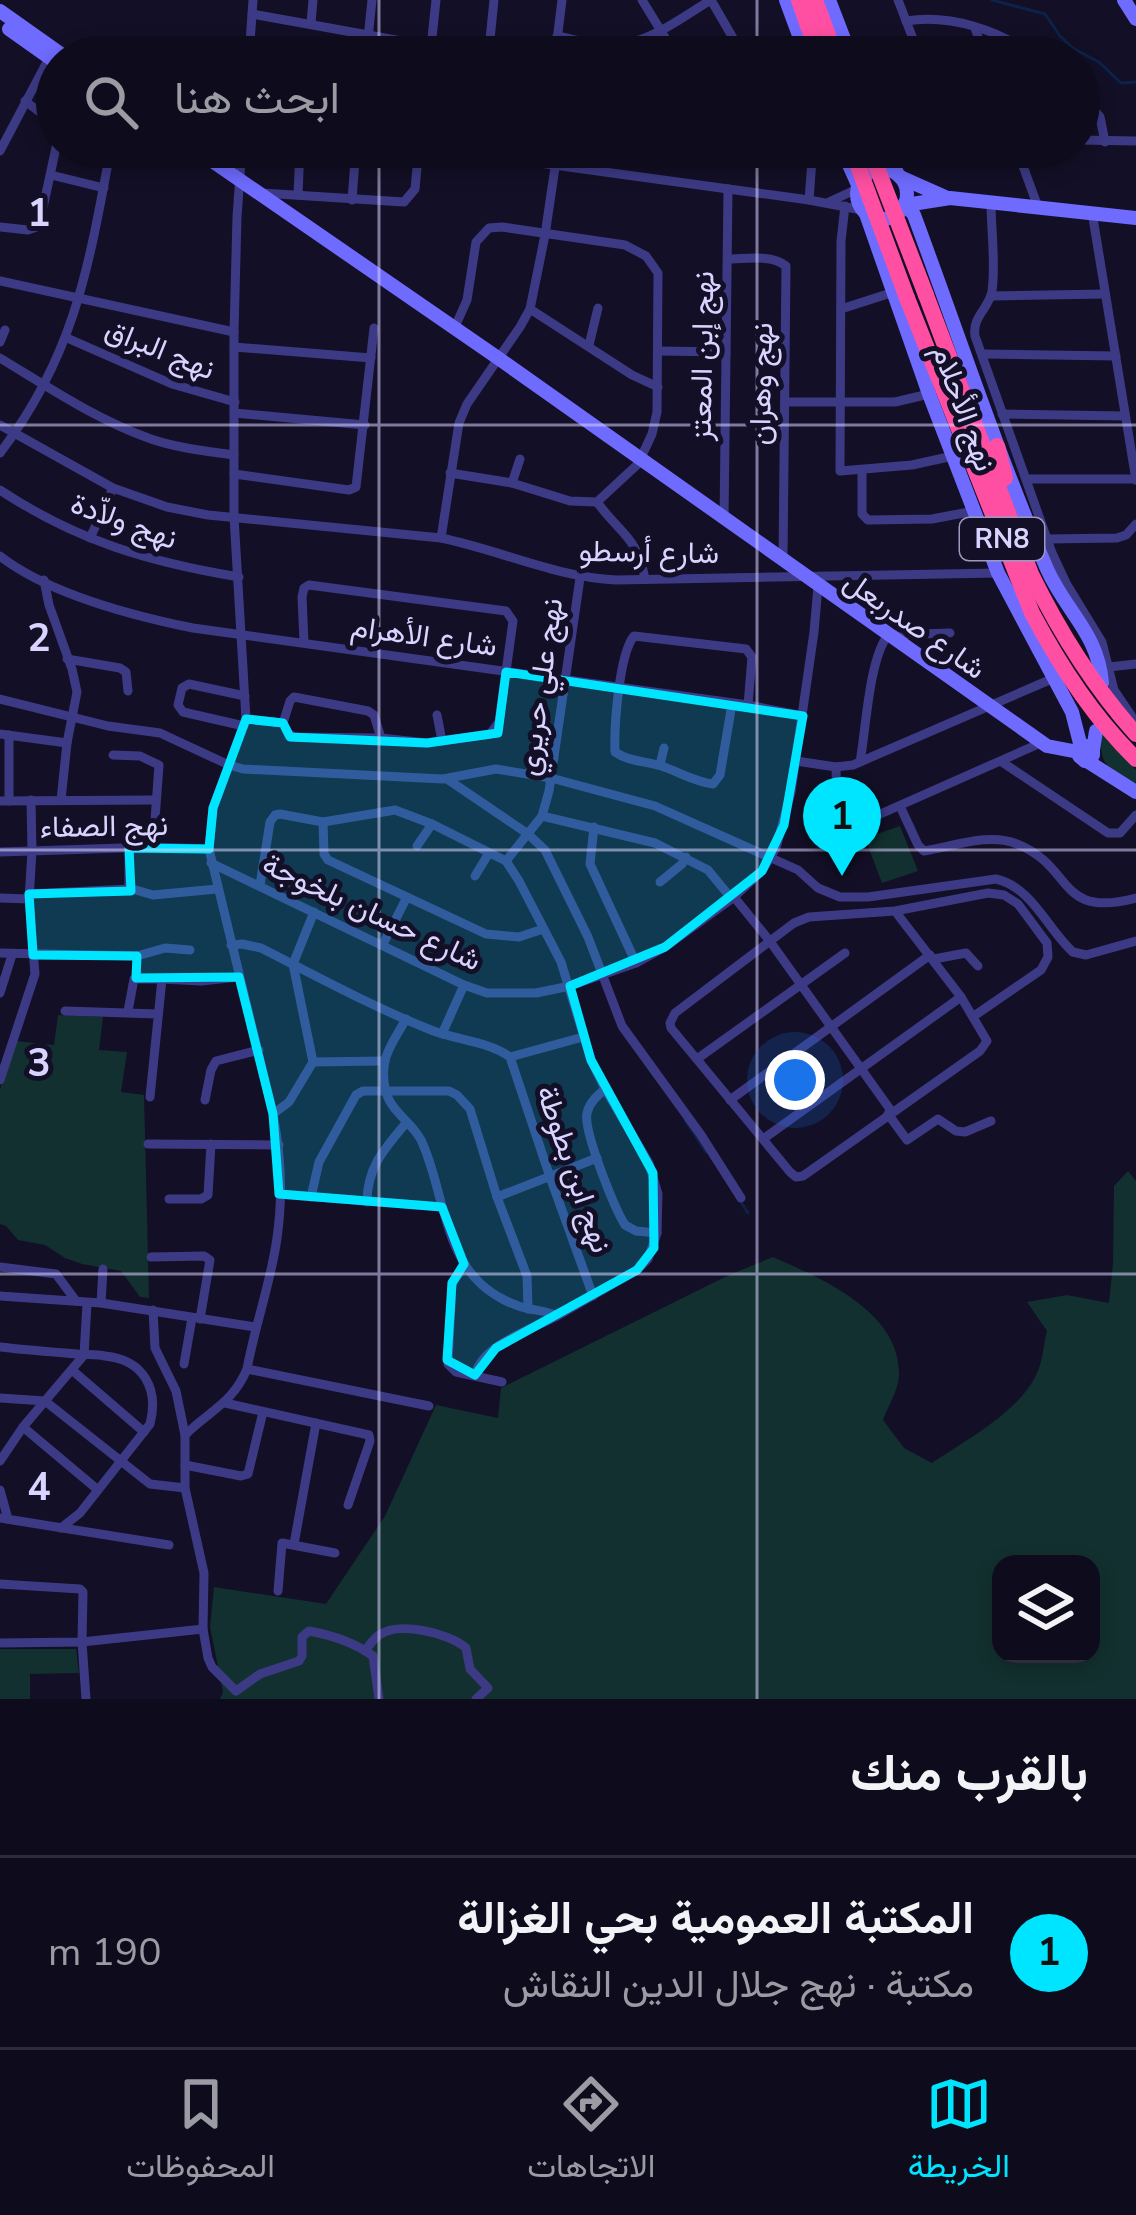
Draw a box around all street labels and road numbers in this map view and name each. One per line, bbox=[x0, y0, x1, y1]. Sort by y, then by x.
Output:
street label: نهج إبن المعتز bbox=[681, 271, 724, 442]
street label: نهج البراق bbox=[99, 309, 221, 390]
street label: نهج وهران bbox=[740, 322, 783, 446]
street label: نهج الأحلام bbox=[922, 339, 1005, 477]
street label: نهج ولاّدة bbox=[65, 483, 183, 560]
road number: RN8 bbox=[960, 518, 1044, 560]
street label: شارع أرسطو bbox=[579, 531, 719, 574]
street label: شارع صدربعل bbox=[835, 561, 994, 689]
street label: نهج علي حريري bbox=[508, 596, 576, 779]
street label: شارع الأهرام bbox=[348, 606, 500, 667]
street label: نهج الصفاء bbox=[40, 805, 168, 848]
street label: شارع حسان بلخوجة bbox=[256, 844, 488, 981]
street label: نهج ابن بطوطة bbox=[526, 1080, 621, 1258]

